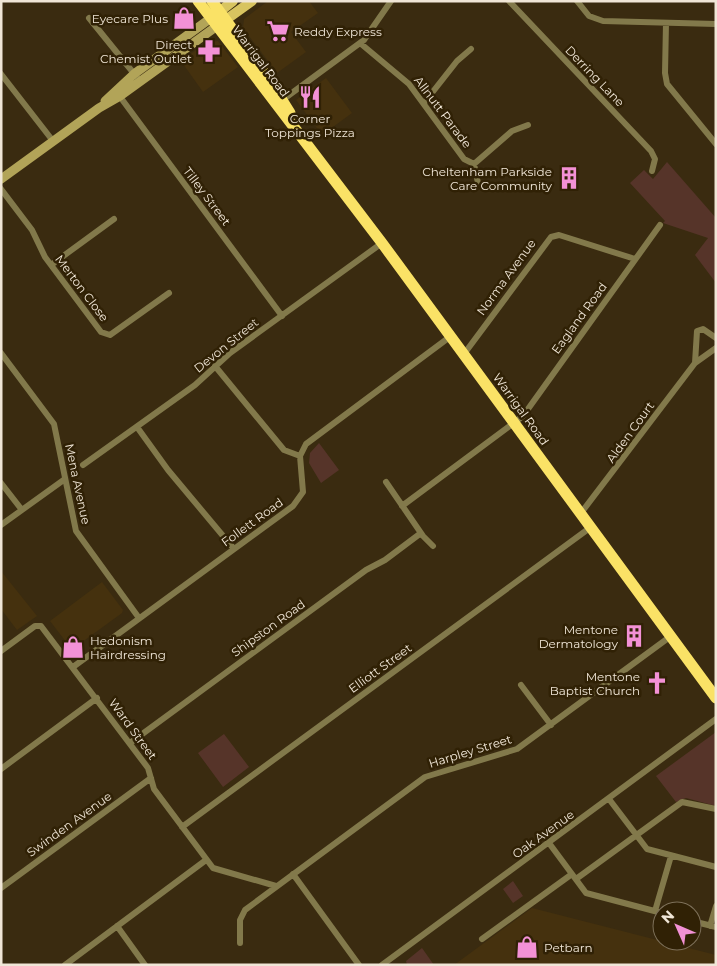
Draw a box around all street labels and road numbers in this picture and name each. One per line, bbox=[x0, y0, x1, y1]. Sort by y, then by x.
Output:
street label: Warrigal Road bbox=[229, 22, 293, 100]
street label: Derring Lane bbox=[562, 42, 628, 110]
street label: Allnutt Parade bbox=[411, 73, 475, 151]
street label: Tilley Street bbox=[180, 164, 234, 228]
street label: Norma Avenue bbox=[473, 236, 539, 318]
street label: Merton Close bbox=[52, 252, 112, 324]
street label: Eagland Road bbox=[548, 279, 610, 357]
street label: Devon Street bbox=[191, 314, 261, 376]
street label: Warrigal Road bbox=[490, 370, 552, 448]
street label: Alden Court bbox=[603, 398, 657, 466]
street label: Mena Avenue bbox=[62, 442, 94, 526]
street label: Follett Road bbox=[218, 495, 286, 549]
street label: Shipston Road bbox=[228, 596, 308, 660]
street label: Elliott Street bbox=[346, 640, 415, 696]
street label: Ward Street bbox=[106, 695, 160, 763]
street label: Harpley Street bbox=[427, 731, 513, 771]
street label: Swinden Avenue bbox=[24, 788, 114, 860]
street label: Oak Avenue bbox=[509, 807, 577, 861]

